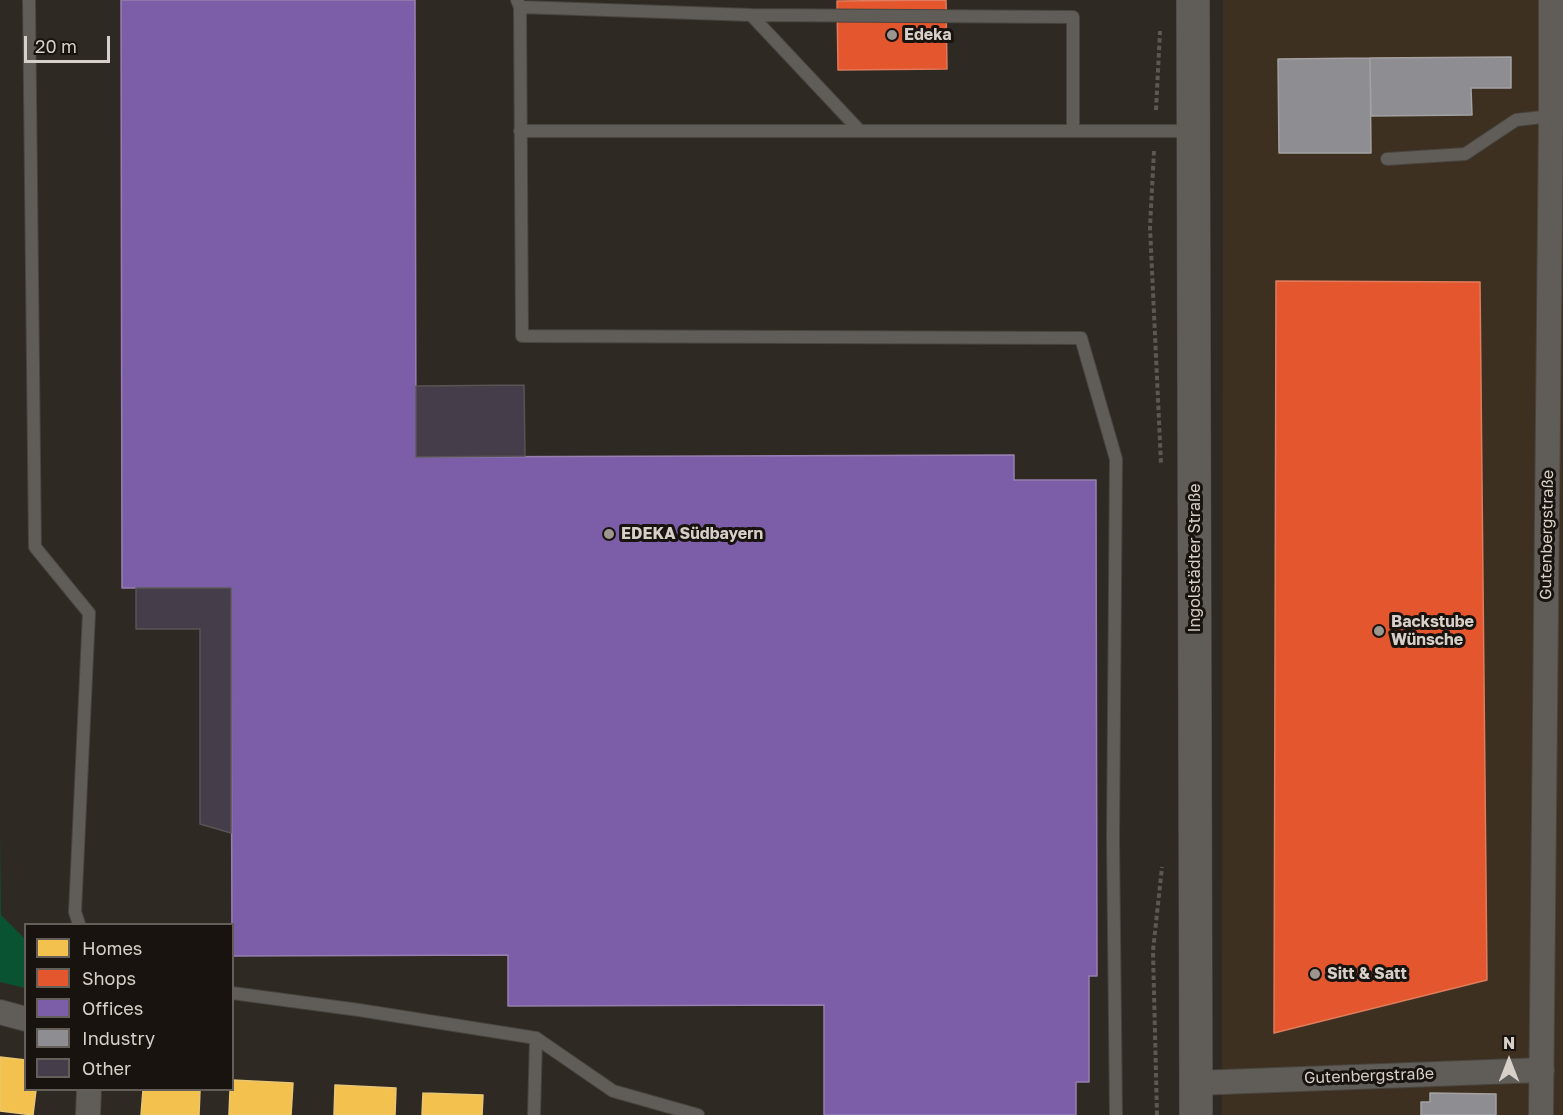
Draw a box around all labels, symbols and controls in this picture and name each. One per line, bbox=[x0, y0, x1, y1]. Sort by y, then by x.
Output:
scale bar bbox=[27, 24, 112, 62]
place label: Edeka bbox=[904, 25, 952, 45]
marker: Edeka bbox=[885, 28, 899, 42]
text: 20 m bbox=[35, 35, 77, 57]
street label: Gutenbergstraße bbox=[1536, 470, 1558, 600]
street label: Ingolstädter Straße bbox=[1185, 483, 1205, 633]
place label: EDEKA Südbayern bbox=[621, 524, 763, 544]
marker: EDEKA Südbayern bbox=[602, 527, 616, 541]
place label: Backstube Wünsche bbox=[1391, 612, 1474, 650]
marker: Backstube Wünsche bbox=[1372, 624, 1386, 638]
legend bbox=[24, 923, 234, 1091]
text: Homes bbox=[82, 937, 142, 959]
place label: Sitt & Satt bbox=[1327, 964, 1407, 984]
text: Shops bbox=[82, 967, 136, 989]
marker: Sitt & Satt bbox=[1308, 967, 1322, 981]
text: Offices bbox=[82, 997, 143, 1019]
text: Industry bbox=[82, 1027, 155, 1049]
north arrow bbox=[1479, 1031, 1539, 1091]
text: N bbox=[1503, 1033, 1515, 1053]
text: Other bbox=[82, 1057, 131, 1079]
street label: Gutenbergstraße bbox=[1304, 1064, 1434, 1088]

